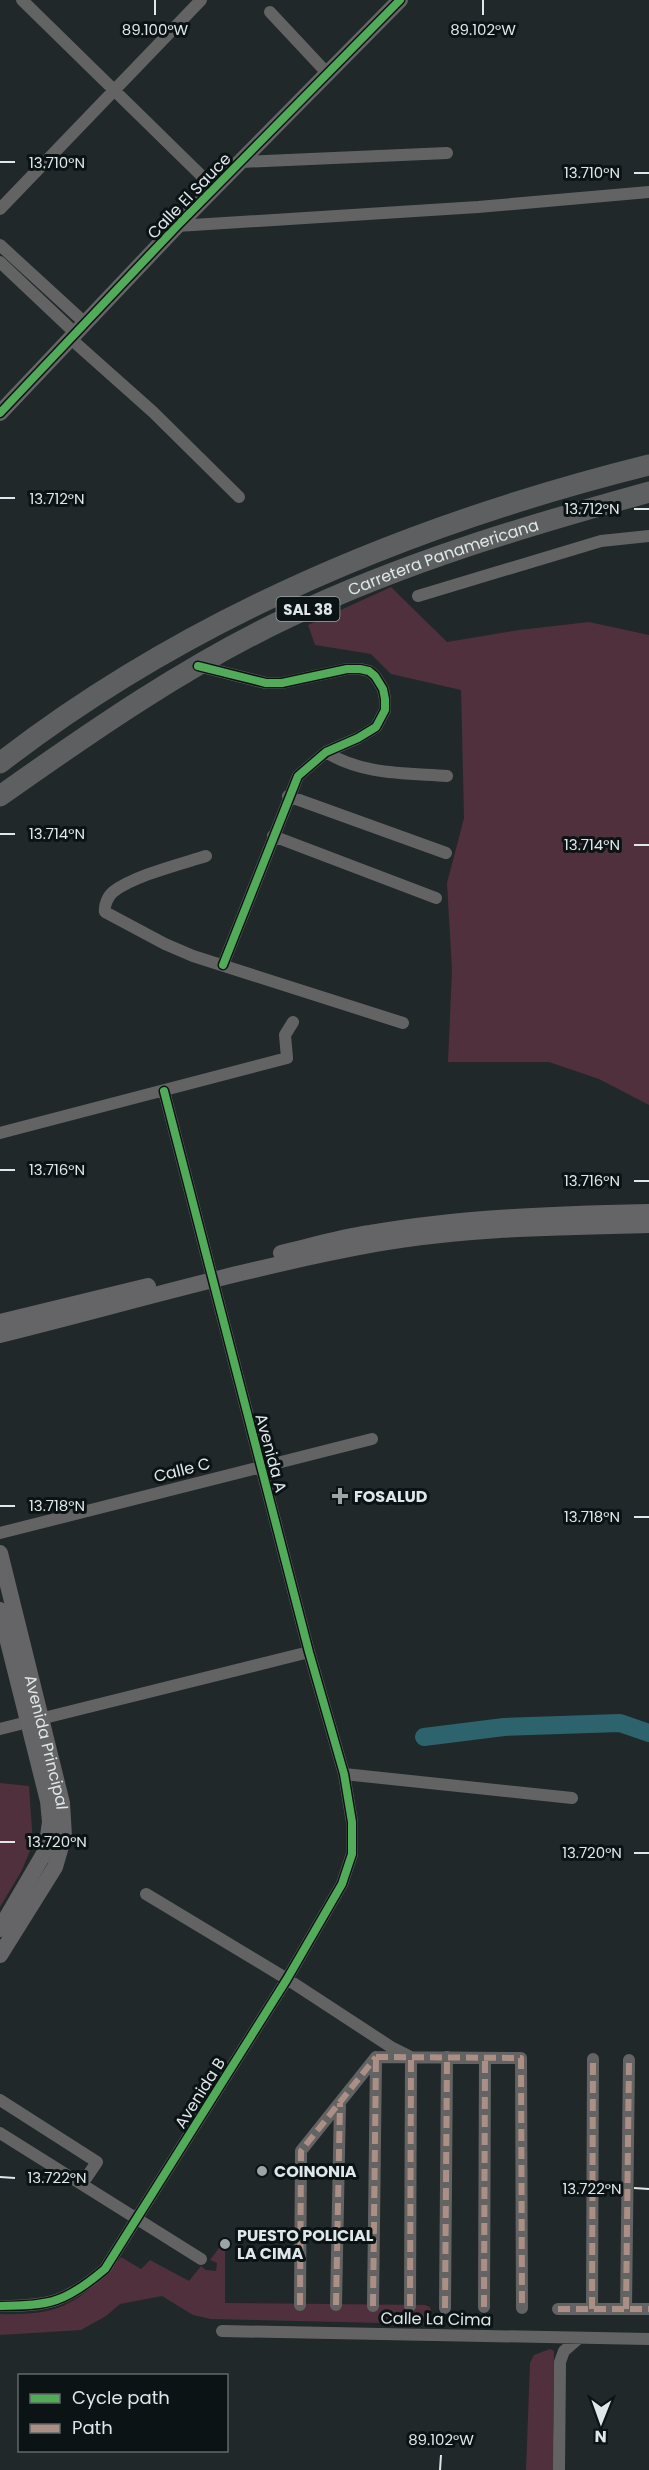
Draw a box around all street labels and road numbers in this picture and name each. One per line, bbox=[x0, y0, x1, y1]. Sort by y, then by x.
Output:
street label: Calle El Sauce bbox=[142, 148, 236, 244]
street label: Carretera Panamericana bbox=[344, 513, 541, 601]
road number: SAL 38 bbox=[276, 597, 340, 621]
street label: Avenida A bbox=[249, 1411, 293, 1495]
street label: Calle C bbox=[151, 1452, 213, 1488]
street label: Avenida Principal bbox=[19, 1672, 74, 1810]
street label: Avenida B bbox=[169, 2053, 231, 2133]
street label: Calle La Cima bbox=[380, 2307, 492, 2331]

